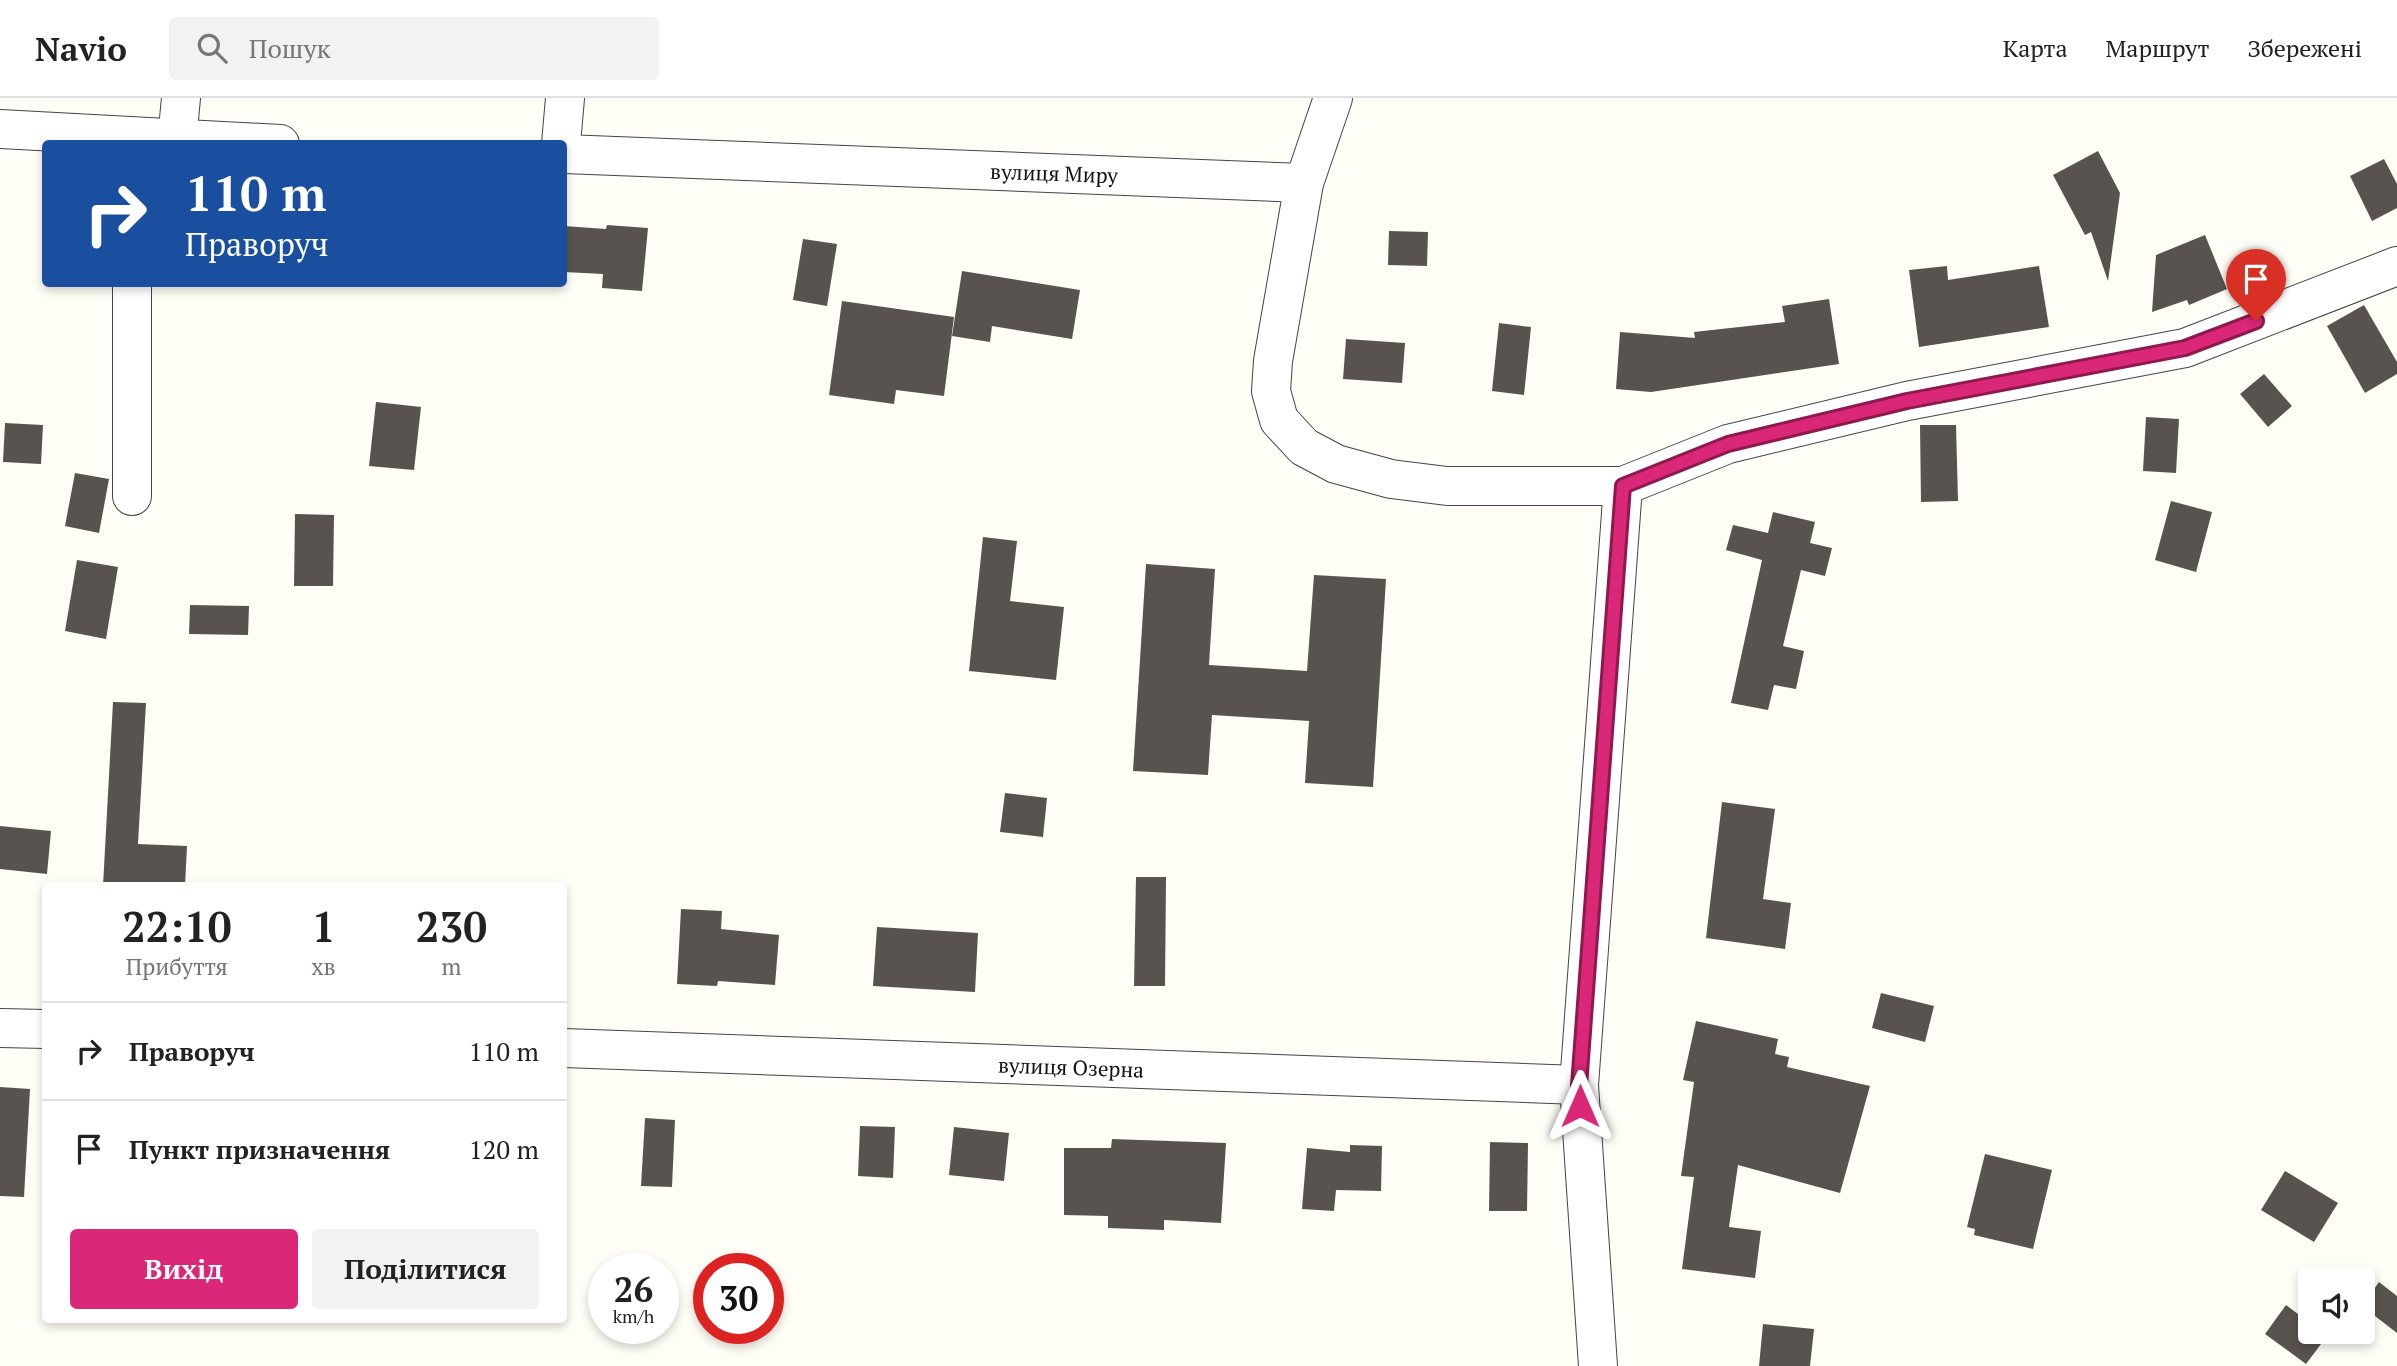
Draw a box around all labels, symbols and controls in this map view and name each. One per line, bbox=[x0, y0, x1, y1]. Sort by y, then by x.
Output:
search box bbox=[169, 17, 659, 80]
text: Navio bbox=[35, 27, 127, 70]
icon: search bbox=[193, 29, 231, 67]
text: Пошук bbox=[249, 31, 331, 65]
text: Карта bbox=[2003, 32, 2068, 64]
text: Маршрут bbox=[2106, 32, 2209, 64]
text: Збережені bbox=[2247, 32, 2362, 64]
street label: вулиця Миру bbox=[990, 157, 1119, 189]
text: 110 m bbox=[185, 160, 327, 225]
icon: right bbox=[70, 168, 161, 259]
text: Праворуч bbox=[185, 223, 329, 265]
pin bbox=[2226, 249, 2286, 321]
icon: arrive bbox=[2237, 260, 2275, 298]
text: 22:10 bbox=[122, 898, 231, 954]
text: 1 bbox=[312, 898, 335, 954]
text: 230 bbox=[416, 898, 487, 954]
text: Прибуття bbox=[126, 951, 228, 982]
text: хв bbox=[312, 951, 336, 982]
text: m bbox=[441, 951, 461, 982]
icon: right bbox=[70, 1032, 108, 1070]
text: Праворуч bbox=[129, 1034, 255, 1068]
text: 110 m bbox=[469, 1034, 539, 1068]
street label: вулиця Озерна bbox=[998, 1050, 1145, 1084]
position arrow bbox=[1543, 1069, 1617, 1143]
icon: arrive bbox=[70, 1130, 108, 1168]
text: Пункт призначення bbox=[129, 1132, 390, 1166]
text: 120 m bbox=[469, 1132, 539, 1166]
button: Вихід bbox=[70, 1229, 298, 1309]
button: Поділитися bbox=[312, 1229, 539, 1309]
speed limit sign: 30 bbox=[693, 1253, 784, 1344]
text: 26 bbox=[614, 1266, 653, 1312]
map controls bbox=[2298, 1267, 2375, 1344]
button: sound bbox=[2298, 1267, 2375, 1344]
text: km/h bbox=[613, 1304, 654, 1328]

